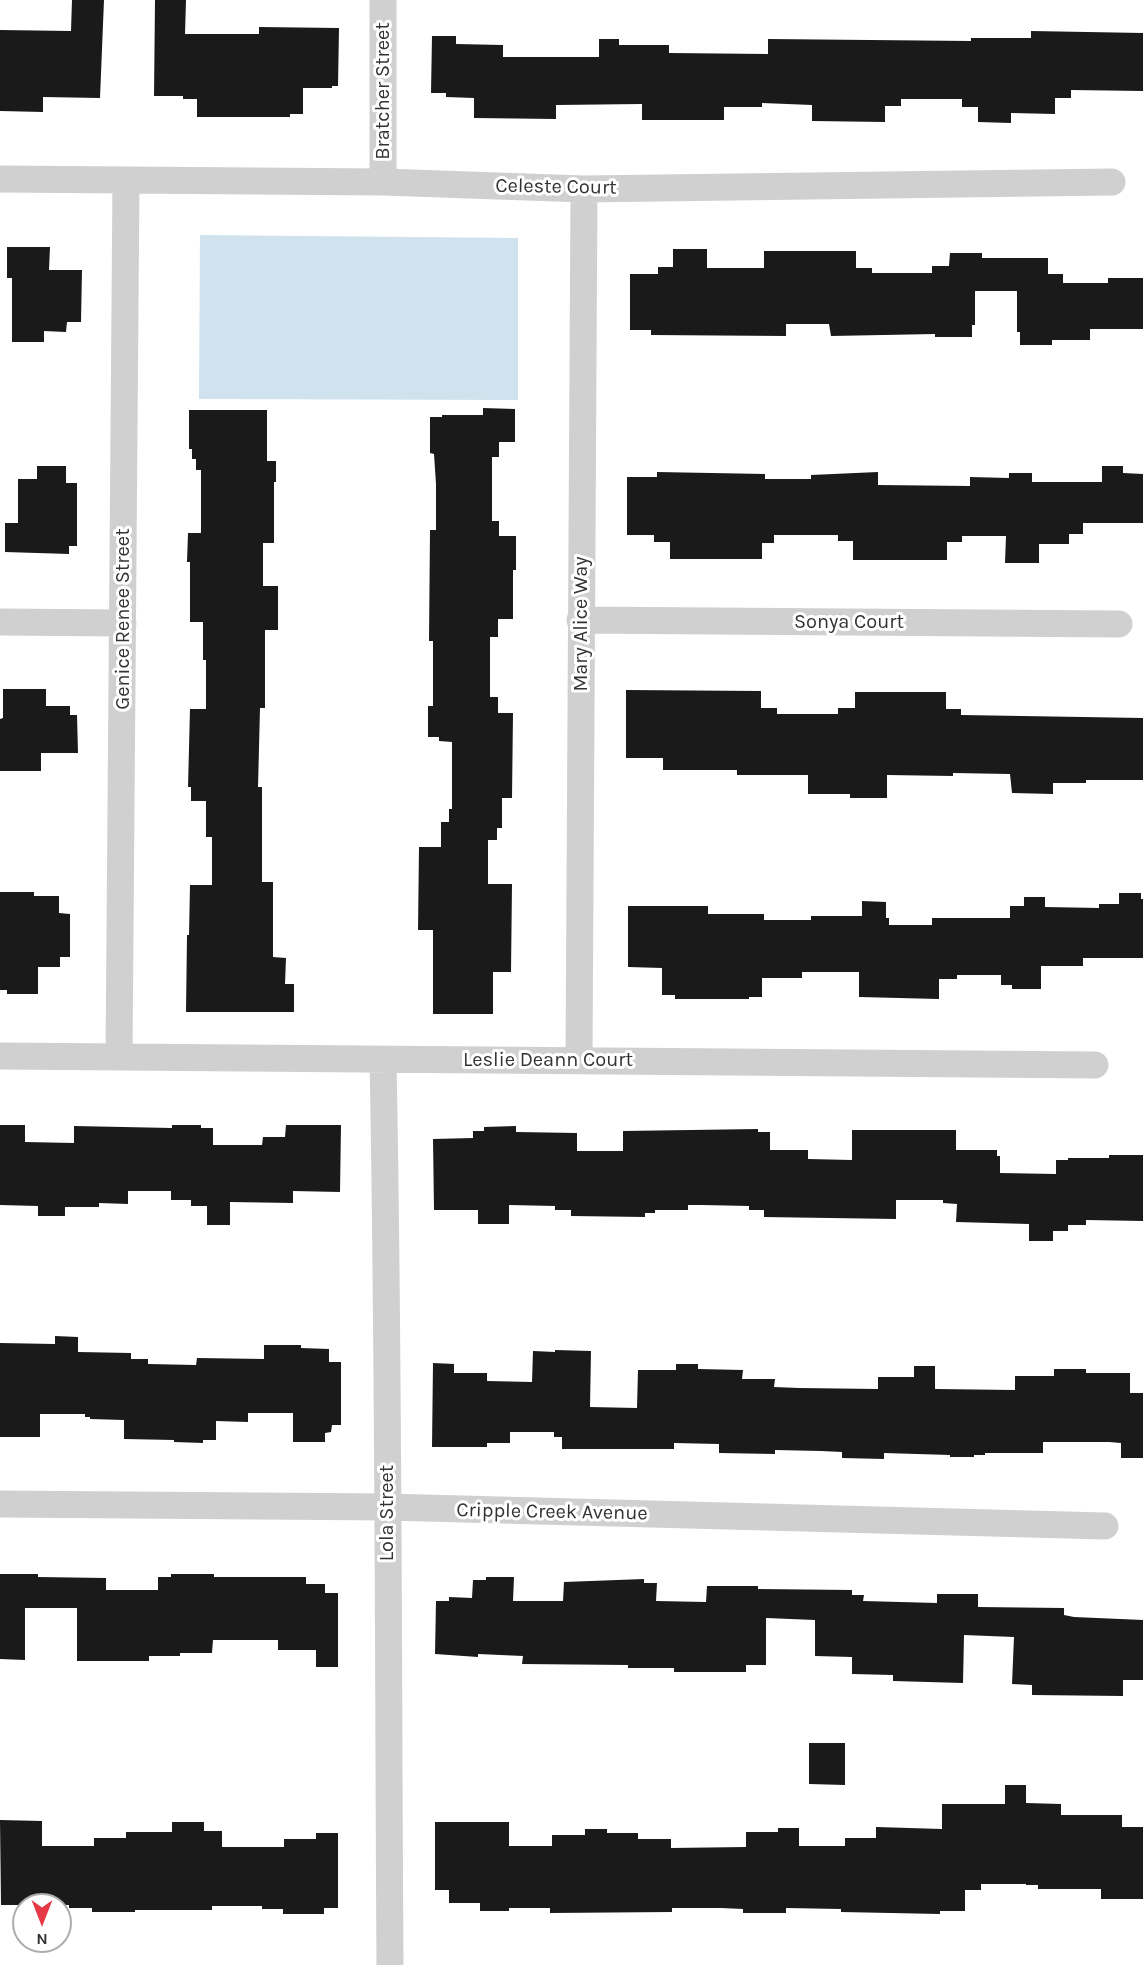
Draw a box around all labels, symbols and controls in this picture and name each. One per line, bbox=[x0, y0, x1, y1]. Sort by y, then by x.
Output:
street label: Bratcher Street bbox=[371, 22, 395, 160]
street label: Celeste Court bbox=[495, 174, 617, 200]
street label: Genice Renee Street bbox=[111, 528, 135, 710]
street label: Mary Alice Way bbox=[569, 556, 593, 692]
street label: Sonya Court bbox=[794, 610, 904, 634]
street label: Leslie Deann Court bbox=[463, 1048, 633, 1072]
street label: Lola Street bbox=[375, 1465, 399, 1561]
street label: Cripple Creek Avenue bbox=[456, 1498, 648, 1526]
north arrow bbox=[12, 1893, 72, 1953]
text: N bbox=[36, 1930, 48, 1949]

